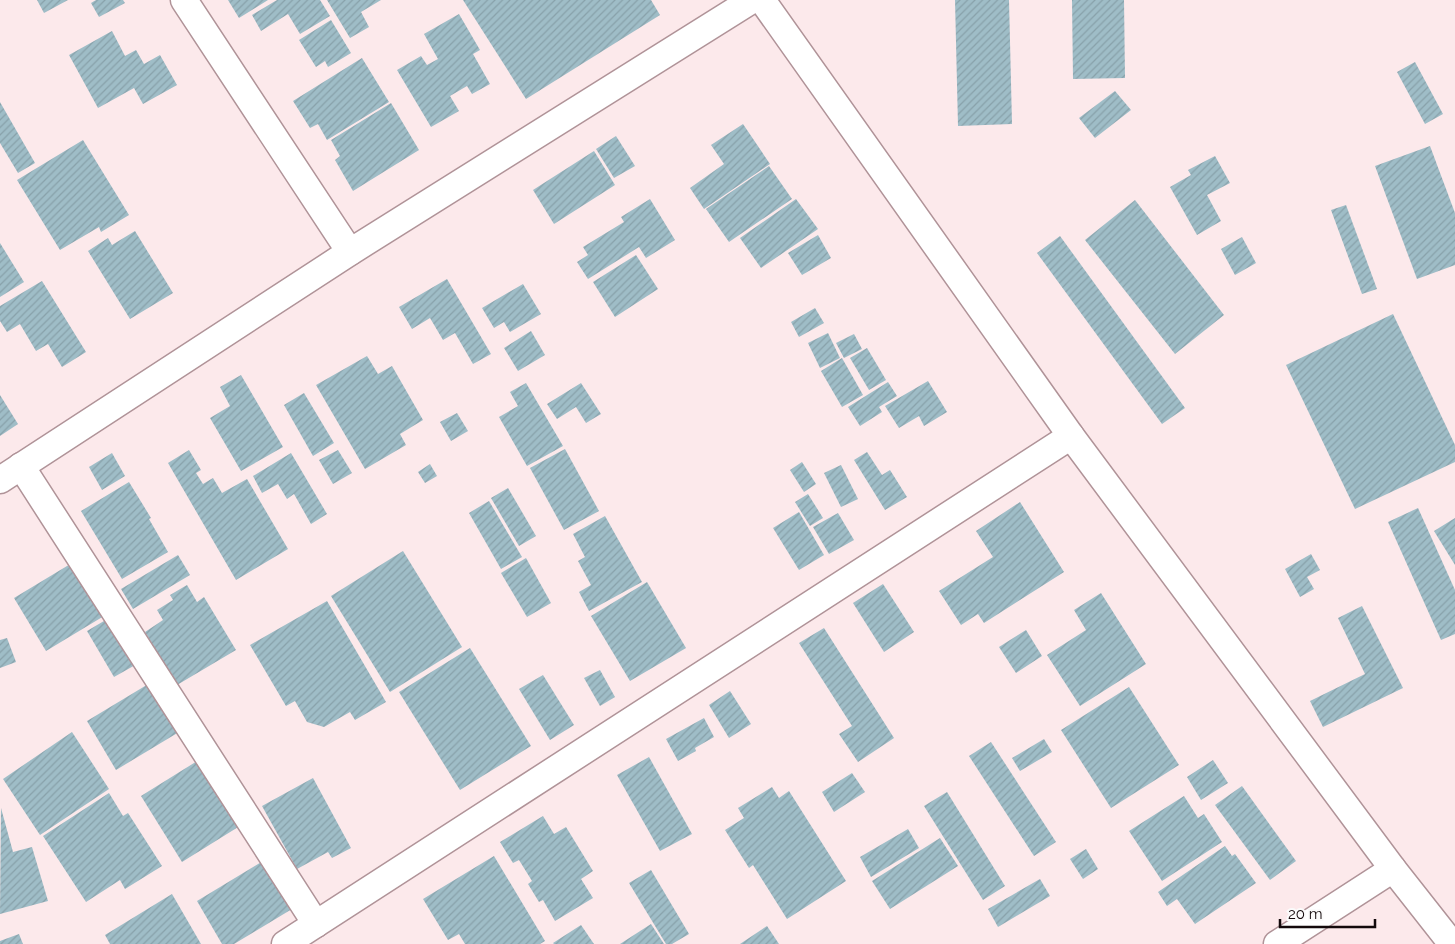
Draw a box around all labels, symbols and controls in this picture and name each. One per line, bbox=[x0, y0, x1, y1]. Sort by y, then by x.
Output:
scale bar bbox=[1280, 896, 1375, 928]
text: 20 m bbox=[1288, 905, 1323, 923]

